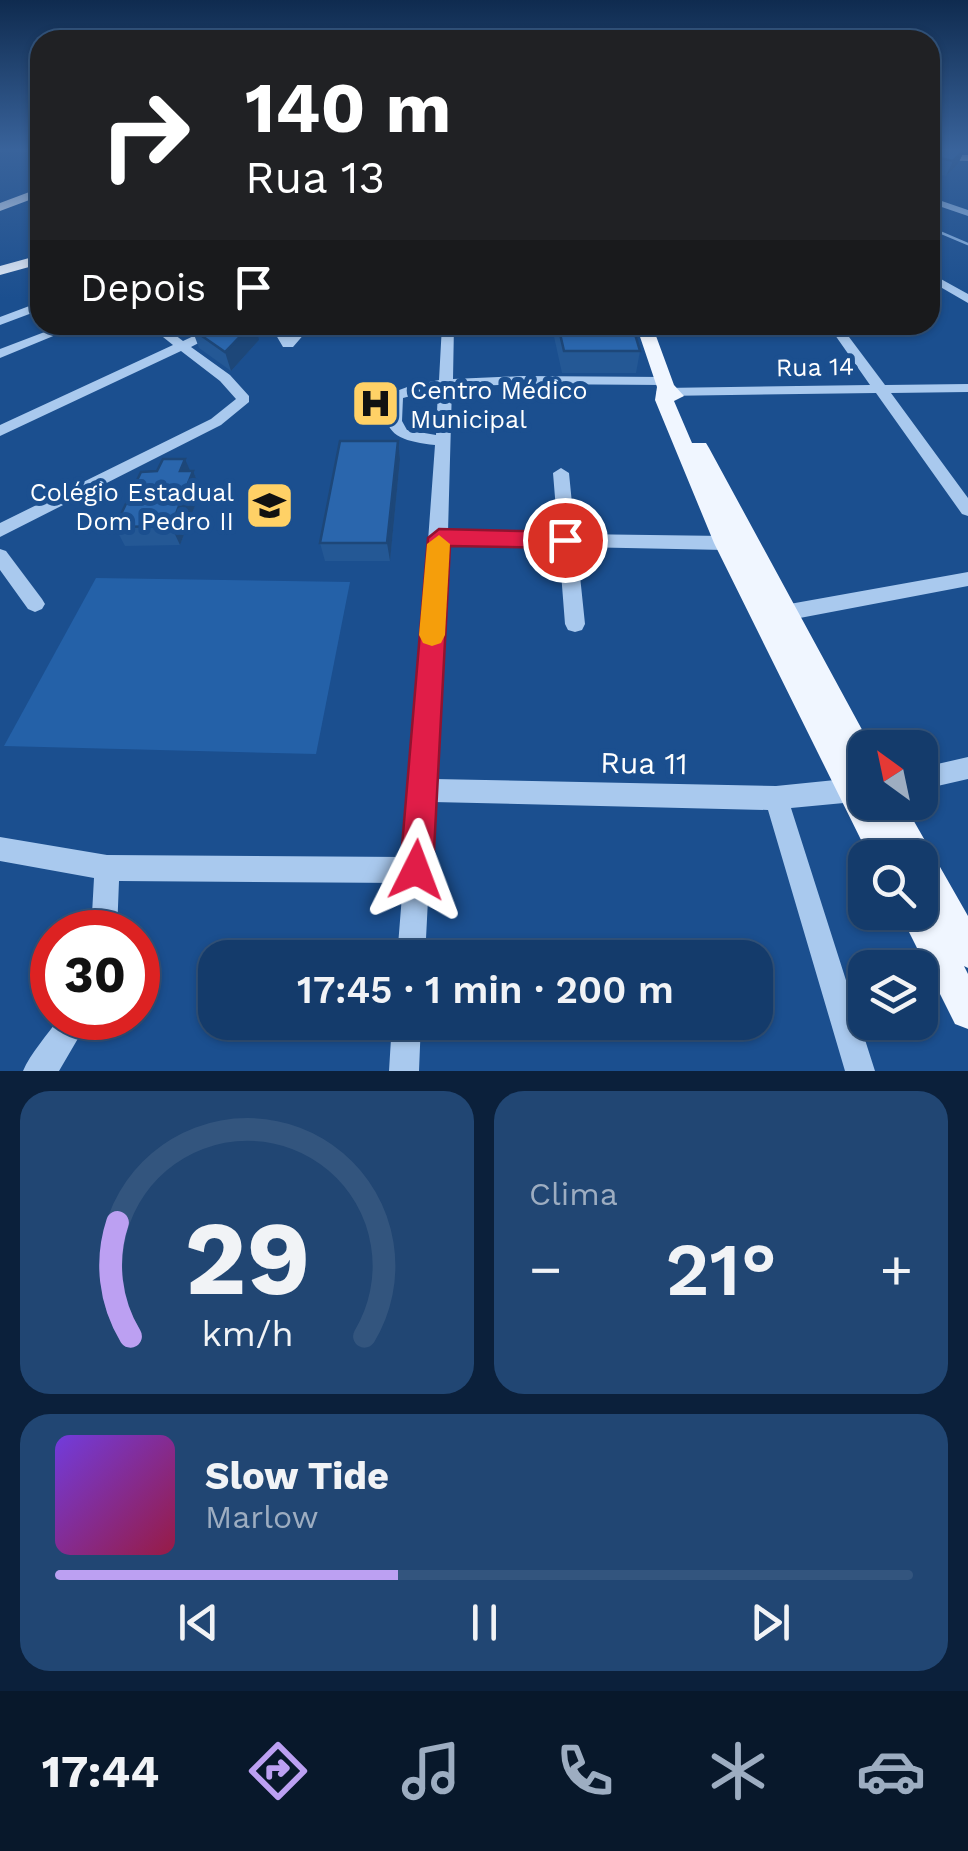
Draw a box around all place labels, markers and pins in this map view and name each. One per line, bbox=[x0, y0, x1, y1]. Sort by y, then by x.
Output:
place label: Centro Médico Municipal bbox=[410, 376, 588, 434]
hospital icon: Centro Médico Municipal bbox=[349, 378, 401, 430]
place label: Colégio Estadual Dom Pedro II bbox=[30, 478, 234, 536]
school or university icon: Colégio Estadual Dom Pedro II bbox=[243, 480, 295, 532]
pin bbox=[523, 498, 608, 583]

